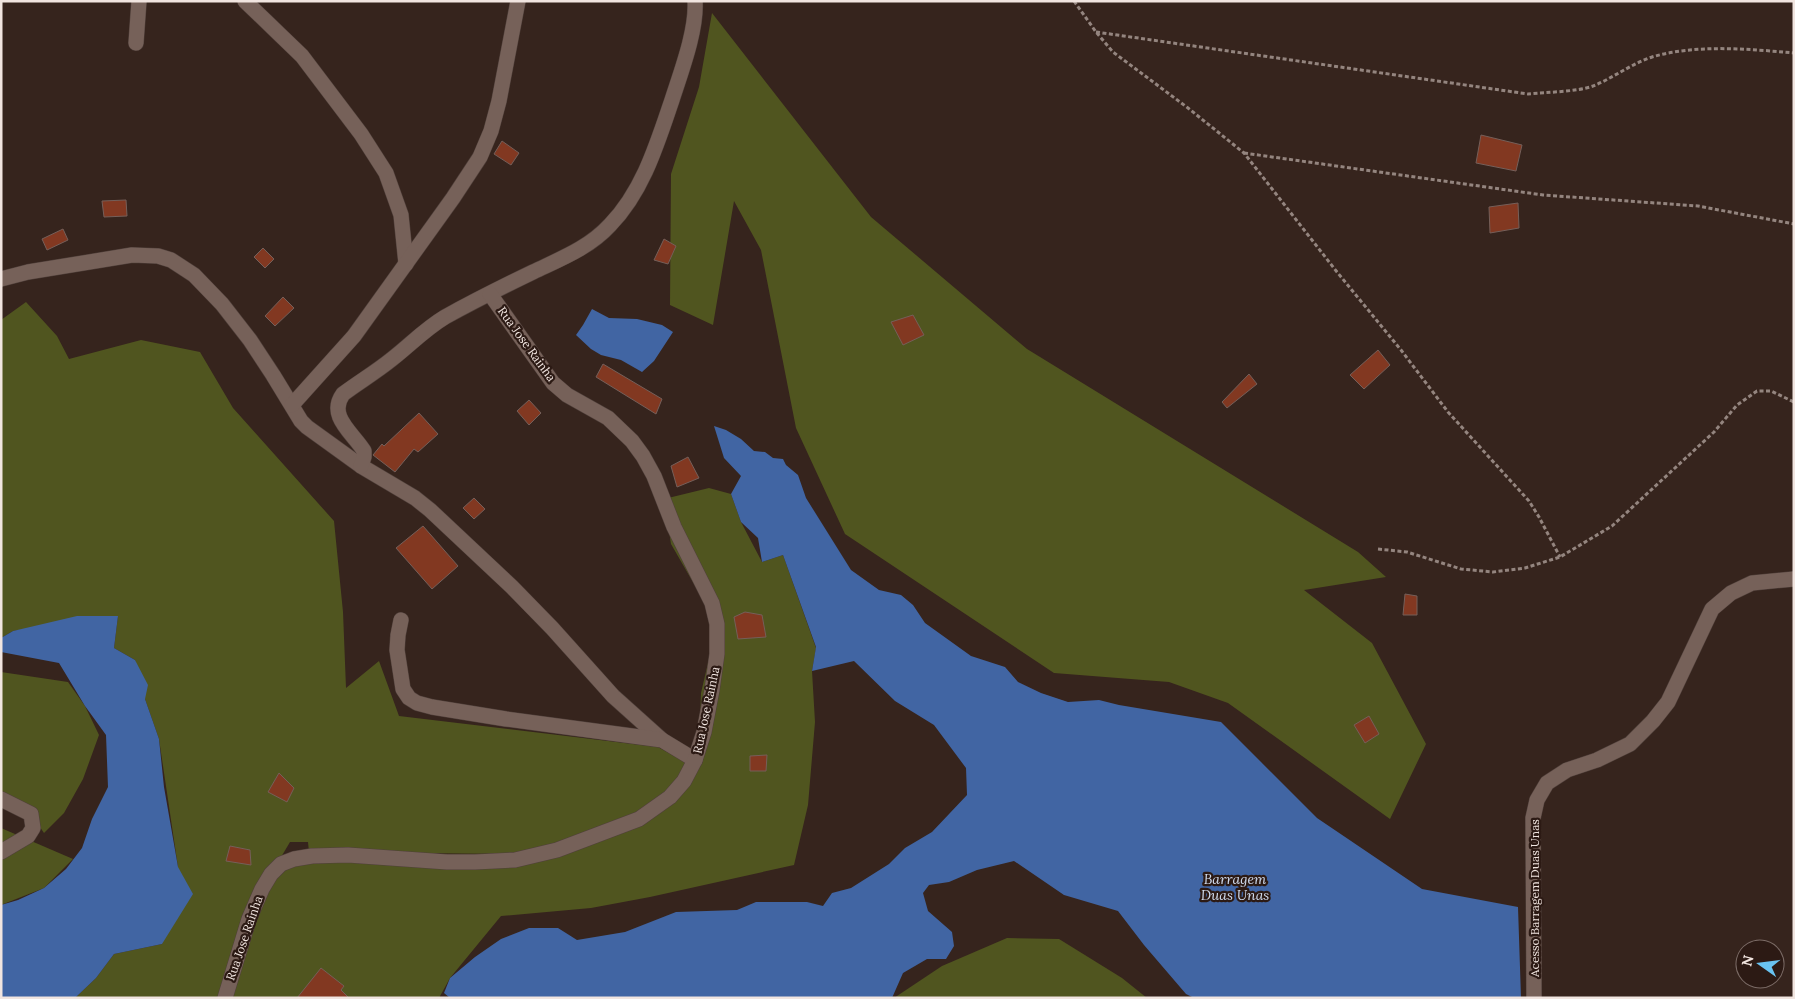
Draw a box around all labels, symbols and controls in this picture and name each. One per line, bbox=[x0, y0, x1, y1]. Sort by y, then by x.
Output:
street label: Rua Jose Rainha bbox=[495, 304, 559, 384]
street label: Rua Jose Rainha bbox=[689, 665, 723, 755]
street label: Acesso Barragem Duas Unas bbox=[1527, 819, 1542, 978]
water label: Barragem Duas Unas bbox=[1201, 870, 1269, 904]
street label: Rua Jose Rainha bbox=[223, 894, 265, 982]
north arrow bbox=[1735, 939, 1785, 989]
text: N bbox=[1737, 953, 1757, 968]

